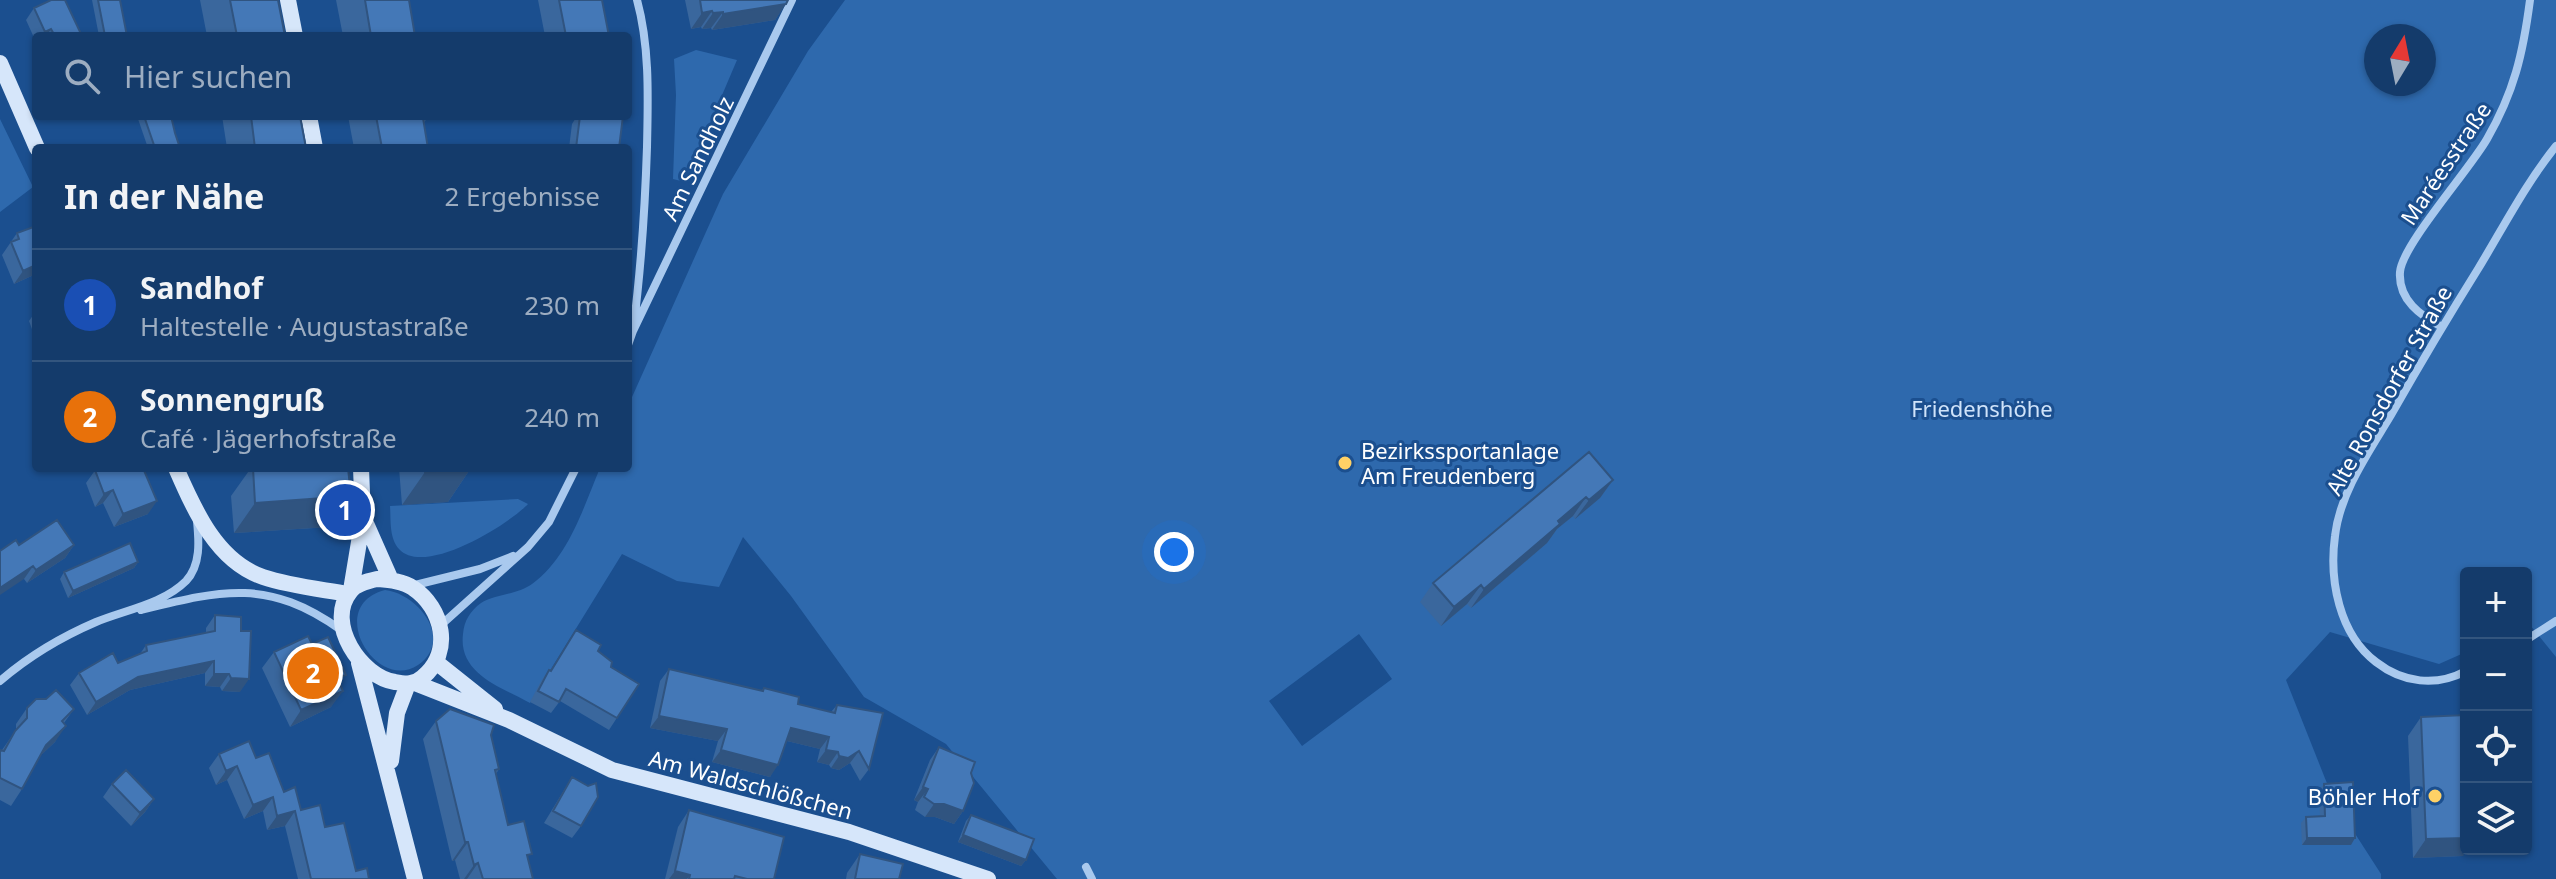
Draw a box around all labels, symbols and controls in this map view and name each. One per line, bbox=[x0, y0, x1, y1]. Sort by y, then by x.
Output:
north arrow bbox=[2364, 24, 2436, 96]
search box bbox=[32, 32, 632, 120]
icon: search bbox=[60, 54, 104, 98]
text: Hier suchen bbox=[124, 56, 292, 97]
street label: Am Sandholz bbox=[654, 91, 740, 225]
street label: Maréesstraße bbox=[2393, 96, 2497, 230]
text: In der Nähe bbox=[64, 173, 264, 219]
text: 2 Ergebnisse bbox=[444, 178, 600, 214]
text: Sandhof bbox=[140, 267, 263, 308]
street label: Alte Ronsdorfer Straße bbox=[2318, 280, 2458, 500]
text: 1 bbox=[83, 287, 97, 323]
text: 230 m bbox=[524, 287, 600, 323]
text: Haltestelle · Augustastraße bbox=[140, 308, 469, 344]
text: Sonnengruß bbox=[140, 379, 325, 420]
park label: Friedenshöhe bbox=[1911, 393, 2053, 423]
text: 2 bbox=[83, 399, 97, 435]
text: 240 m bbox=[524, 399, 600, 435]
text: Café · Jägerhofstraße bbox=[140, 420, 397, 456]
place label: Bezirkssportanlage Am Freudenberg bbox=[1361, 435, 1559, 490]
marker: Bezirkssportanlage Am Freudenberg bbox=[1336, 454, 1354, 472]
pin: 1 bbox=[319, 480, 371, 540]
your location bbox=[1154, 532, 1194, 572]
map controls bbox=[2460, 567, 2532, 855]
button: + bbox=[2460, 567, 2532, 639]
button: − bbox=[2460, 639, 2532, 711]
pin: 2 bbox=[287, 643, 339, 703]
button: locate bbox=[2460, 711, 2532, 783]
street label: Am Waldschlößchen bbox=[646, 742, 856, 826]
place label: Böhler Hof bbox=[2308, 781, 2420, 811]
button: layers bbox=[2460, 783, 2532, 855]
marker: Böhler Hof bbox=[2426, 787, 2444, 805]

